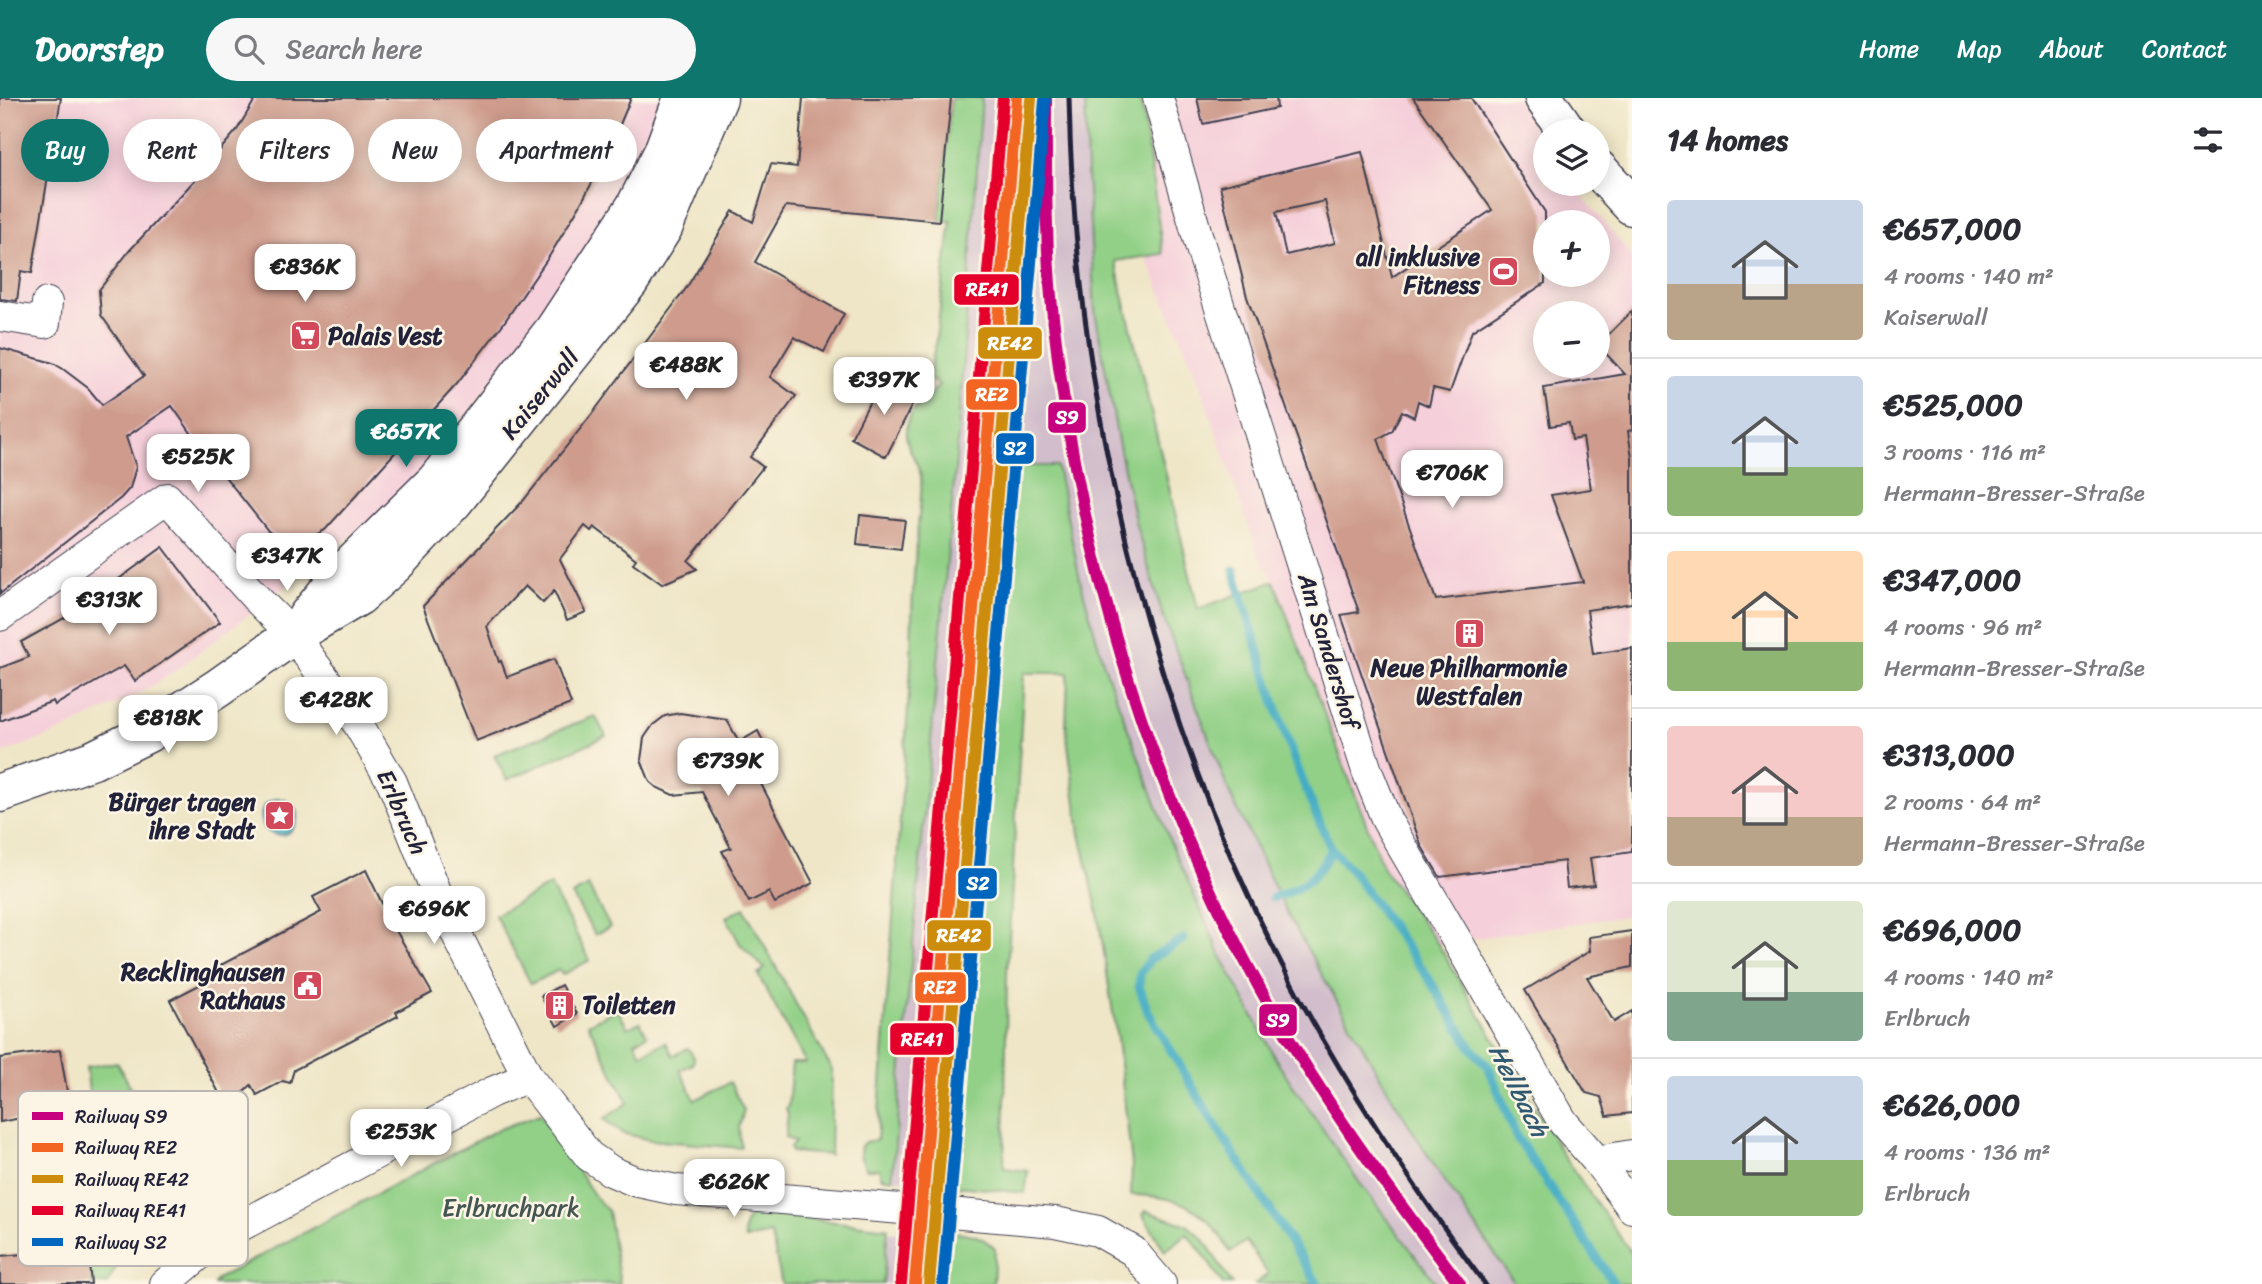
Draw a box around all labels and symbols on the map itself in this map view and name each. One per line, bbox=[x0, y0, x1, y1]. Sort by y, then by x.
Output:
place label: all inklusive Fitness bbox=[1355, 236, 1481, 306]
pin: €836K bbox=[256, 244, 354, 304]
sports icon: all inklusive Fitness bbox=[1486, 254, 1520, 288]
line badge: RE41 bbox=[953, 273, 1020, 306]
text: RE41 bbox=[965, 273, 1008, 306]
place label: Palais Vest bbox=[328, 315, 443, 357]
supermarket icon: Palais Vest bbox=[288, 319, 322, 353]
line badge: RE42 bbox=[977, 326, 1043, 360]
text: RE42 bbox=[987, 327, 1032, 360]
street label: Kaiserwall bbox=[490, 338, 591, 449]
pin: €488K bbox=[637, 342, 735, 402]
pin: €397K bbox=[835, 358, 933, 417]
line badge: RE2 bbox=[965, 378, 1018, 411]
text: RE2 bbox=[974, 378, 1009, 411]
line badge: S9 bbox=[1047, 401, 1087, 434]
text: S9 bbox=[1054, 401, 1079, 434]
pin: €657K bbox=[357, 410, 455, 469]
line badge: S2 bbox=[995, 432, 1035, 465]
text: S2 bbox=[1003, 432, 1026, 465]
pin: €525K bbox=[149, 434, 247, 494]
pin: €706K bbox=[1403, 450, 1501, 510]
pin: €347K bbox=[238, 533, 336, 593]
street label: Am Sandershof bbox=[1285, 567, 1374, 738]
pin: €313K bbox=[60, 578, 158, 637]
building icon: Neue Philharmonie Westfalen bbox=[1452, 617, 1486, 651]
place label: Neue Philharmonie Westfalen bbox=[1370, 647, 1568, 717]
pin: €428K bbox=[287, 678, 385, 737]
pin: €818K bbox=[119, 696, 217, 755]
pin: €739K bbox=[679, 738, 777, 798]
street label: Erlbruch bbox=[364, 762, 440, 862]
place label: Bürger tragen ihre Stadt bbox=[109, 781, 257, 851]
place icon: Bürger tragen ihre Stadt bbox=[262, 799, 296, 833]
line badge: S2 bbox=[957, 867, 998, 900]
text: S2 bbox=[966, 867, 989, 900]
pin: €696K bbox=[385, 886, 483, 946]
line badge: RE42 bbox=[926, 919, 992, 952]
text: RE42 bbox=[936, 919, 981, 952]
place label: Recklinghausen Rathaus bbox=[120, 951, 286, 1021]
public building icon: Recklinghausen Rathaus bbox=[291, 969, 325, 1003]
line badge: RE2 bbox=[914, 971, 967, 1004]
text: RE2 bbox=[922, 971, 957, 1004]
place label: Toiletten bbox=[582, 984, 676, 1026]
building icon: Toiletten bbox=[542, 988, 576, 1022]
line badge: S9 bbox=[1258, 1003, 1298, 1037]
text: S9 bbox=[1265, 1004, 1290, 1037]
line badge: RE41 bbox=[889, 1022, 955, 1056]
text: RE41 bbox=[900, 1023, 943, 1056]
water label: Hellbach bbox=[1476, 1035, 1563, 1147]
legend bbox=[18, 1091, 248, 1266]
text: Railway S9 bbox=[75, 1100, 168, 1133]
pin: €253K bbox=[352, 1110, 450, 1169]
text: Railway RE2 bbox=[75, 1131, 177, 1164]
pin: €626K bbox=[685, 1160, 783, 1219]
text: Railway RE42 bbox=[75, 1163, 189, 1196]
park label: Erlbruchpark bbox=[442, 1187, 580, 1229]
text: Railway RE41 bbox=[75, 1194, 186, 1227]
text: Railway S2 bbox=[75, 1226, 167, 1259]

